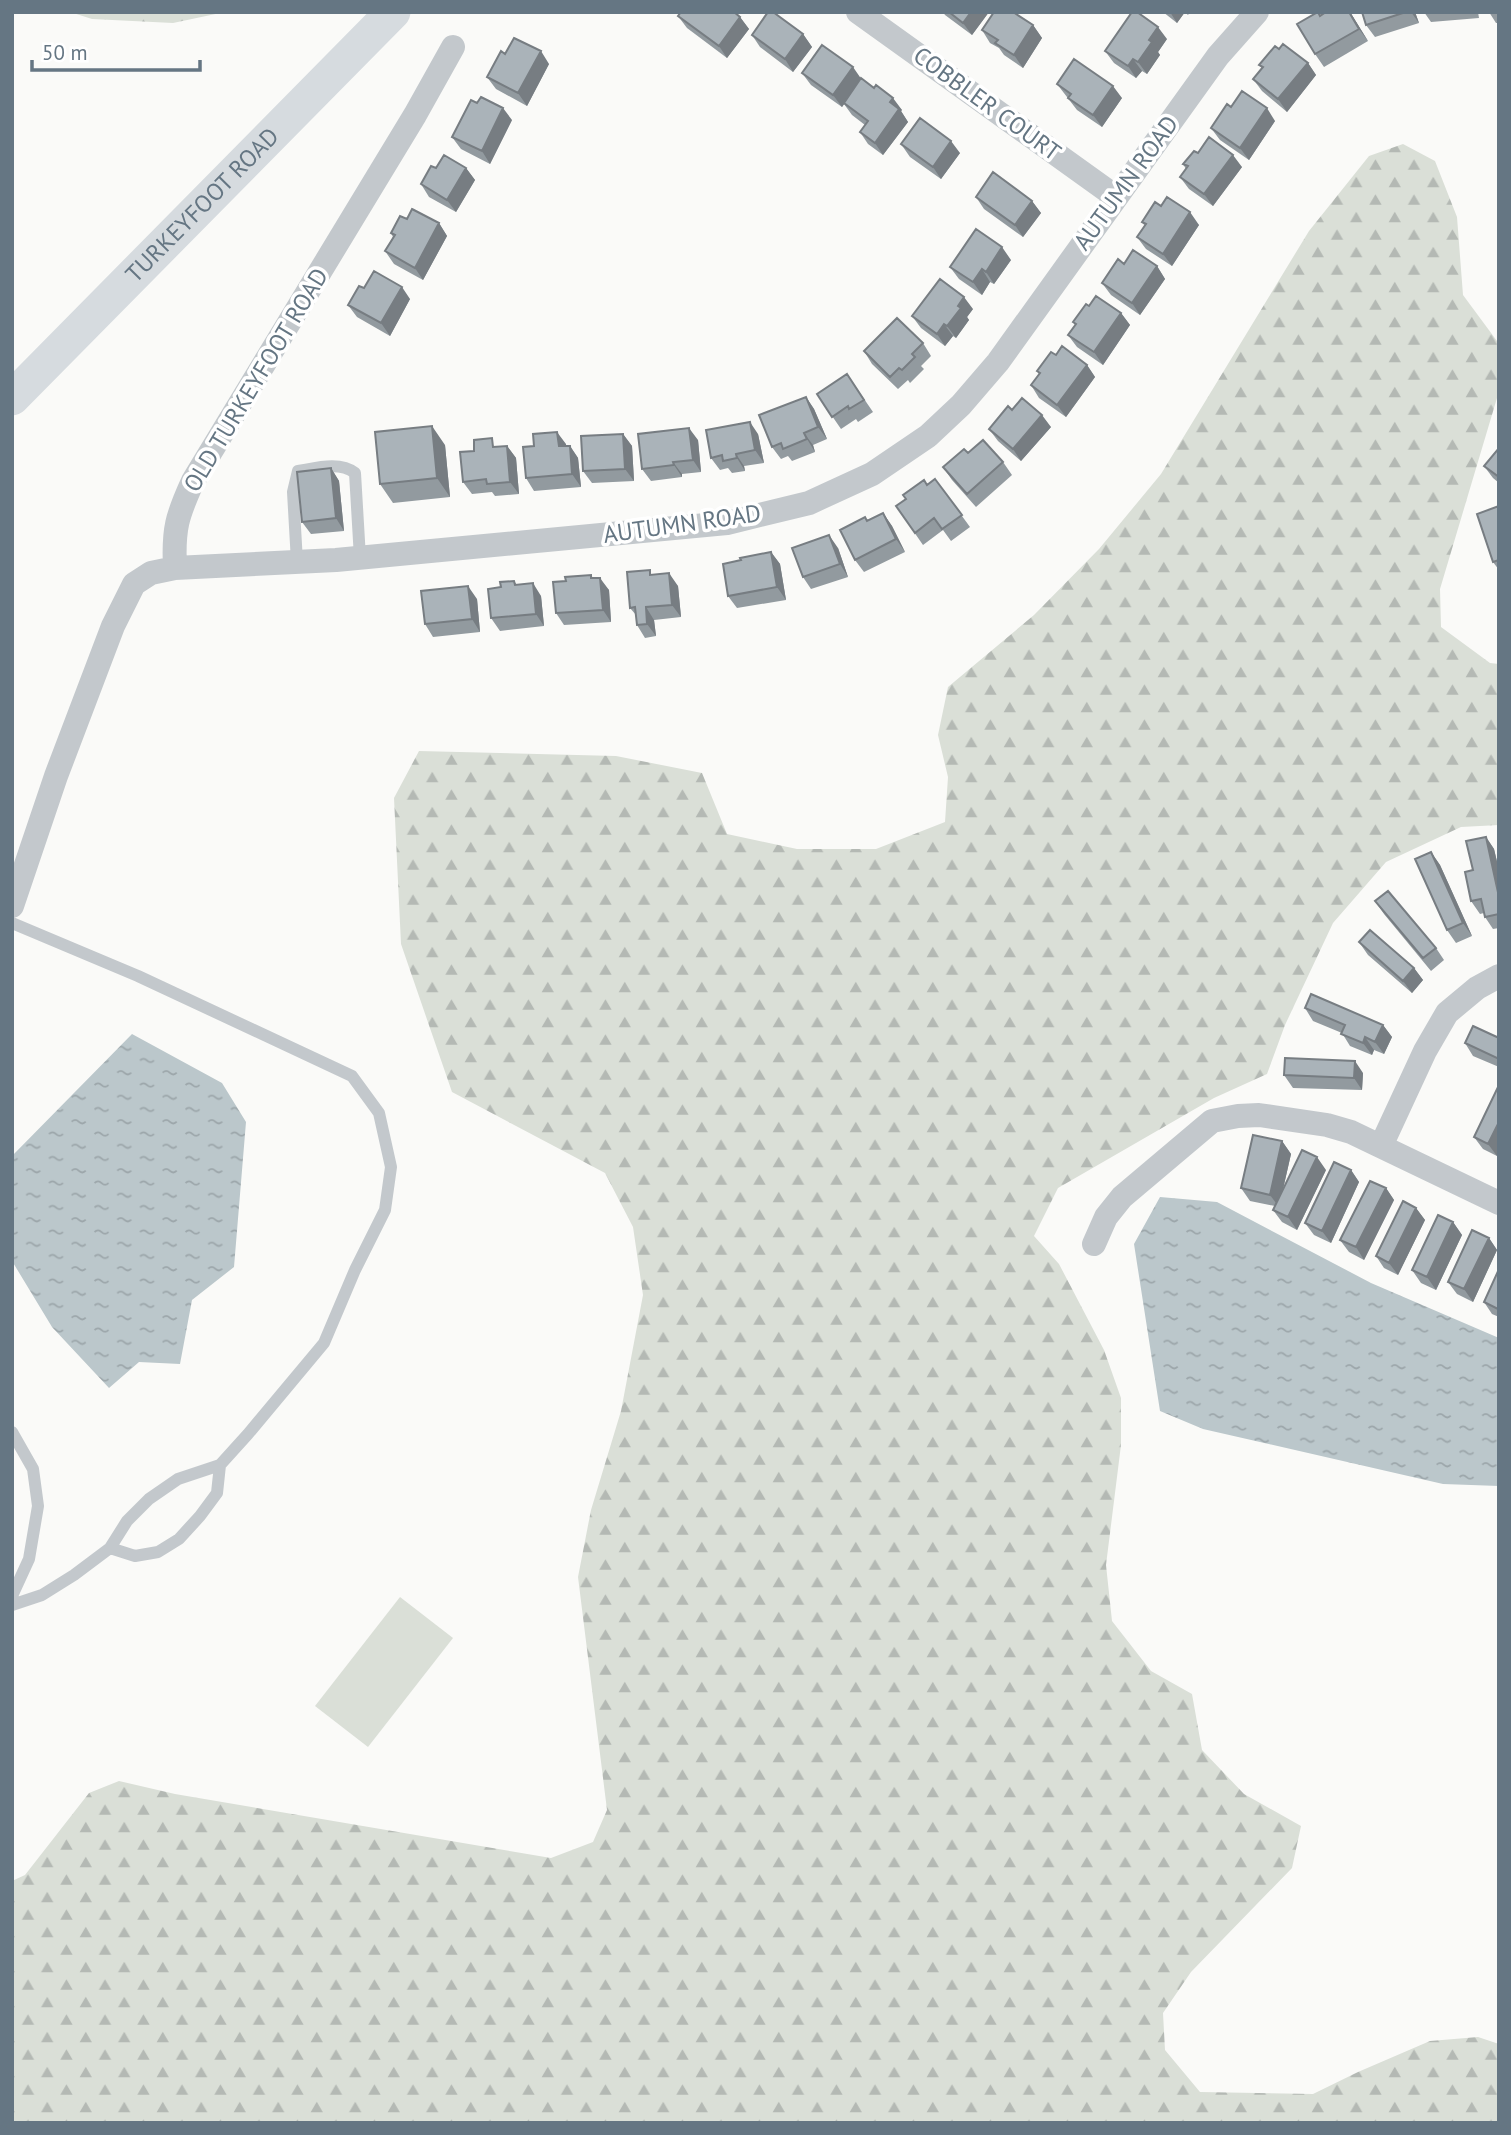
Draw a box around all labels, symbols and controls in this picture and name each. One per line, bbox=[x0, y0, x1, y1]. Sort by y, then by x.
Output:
scale bar bbox=[32, 28, 200, 72]
text: 50 m bbox=[42, 39, 88, 66]
street label: COBBLER COURT bbox=[907, 40, 1067, 168]
street label: AUTUMN ROAD bbox=[1066, 109, 1185, 256]
street label: TURKEYFOOT ROAD bbox=[119, 121, 285, 289]
street label: OLD TURKEYFOOT ROAD bbox=[176, 262, 335, 497]
street label: AUTUMN ROAD bbox=[601, 497, 763, 550]

